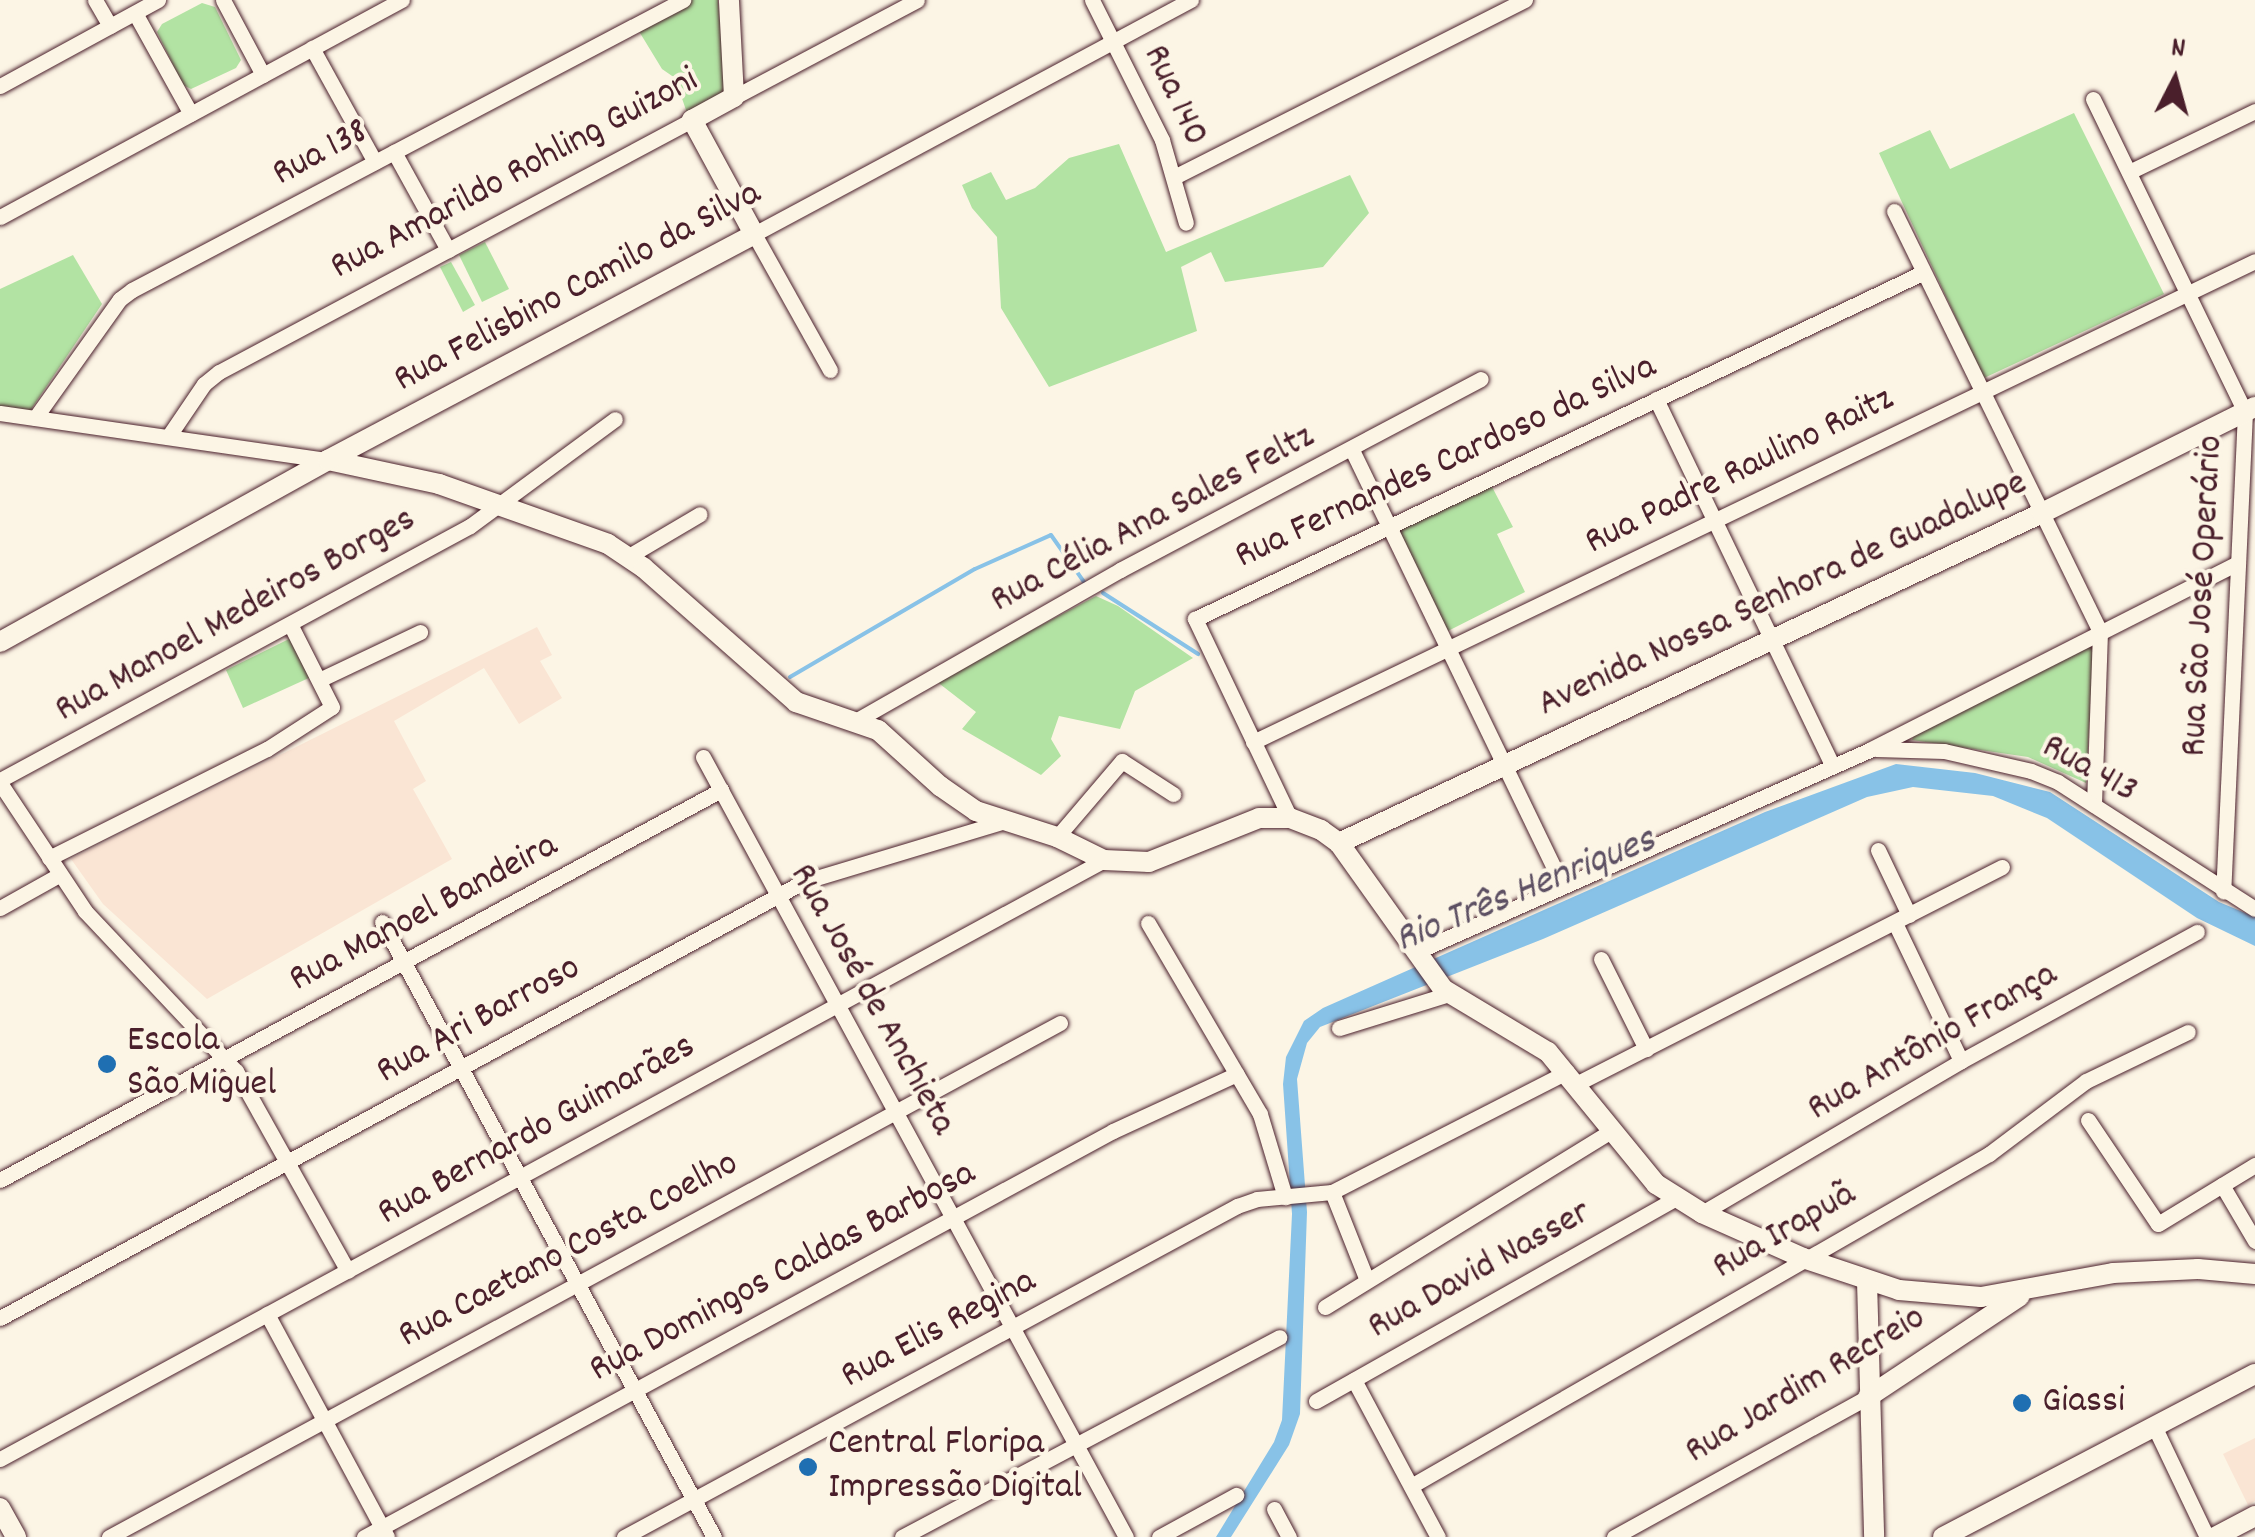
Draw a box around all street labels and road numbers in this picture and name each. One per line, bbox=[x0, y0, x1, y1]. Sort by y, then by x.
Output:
street label: Rua 140 bbox=[1131, 38, 1217, 154]
street label: Rua Amarildo Rohling Guizoni bbox=[323, 59, 707, 291]
street label: Rua 138 bbox=[265, 110, 377, 198]
street label: Rua Felisbino Camilo da Silva bbox=[387, 172, 769, 404]
street label: Rua Fernandes Cardoso da Silva bbox=[1228, 345, 1664, 581]
street label: Rua Padre Raulino Raitz bbox=[1578, 378, 1902, 566]
street label: Rua Célia Ana Sales Feltz bbox=[983, 415, 1323, 625]
street label: Rua São José Operário bbox=[2173, 434, 2235, 758]
street label: Avenida Nossa Senhora de Guadalupe bbox=[1531, 461, 2035, 729]
street label: Rua Manoel Medeiros Borges bbox=[48, 498, 424, 734]
street label: Rua 413 bbox=[2033, 725, 2145, 815]
street label: Rua Manoel Bandeira bbox=[282, 824, 566, 1004]
street label: Rua José de Anchieta bbox=[778, 856, 964, 1144]
street label: Rua Ari Barroso bbox=[369, 946, 589, 1096]
street label: Rua Antônio França bbox=[1800, 953, 2066, 1133]
street label: Rua Bernardo Guimarães bbox=[371, 1025, 703, 1237]
street label: Rua Caetano Costa Coelho bbox=[392, 1142, 746, 1360]
street label: Rua Domingos Caldas Barbosa bbox=[583, 1152, 983, 1394]
street label: Rua Irapuã bbox=[1705, 1173, 1865, 1291]
street label: Rua David Nasser bbox=[1361, 1191, 1599, 1351]
street label: Rua Elis Regina bbox=[834, 1260, 1044, 1400]
street label: Rua Jardim Recreio bbox=[1678, 1296, 1934, 1476]

